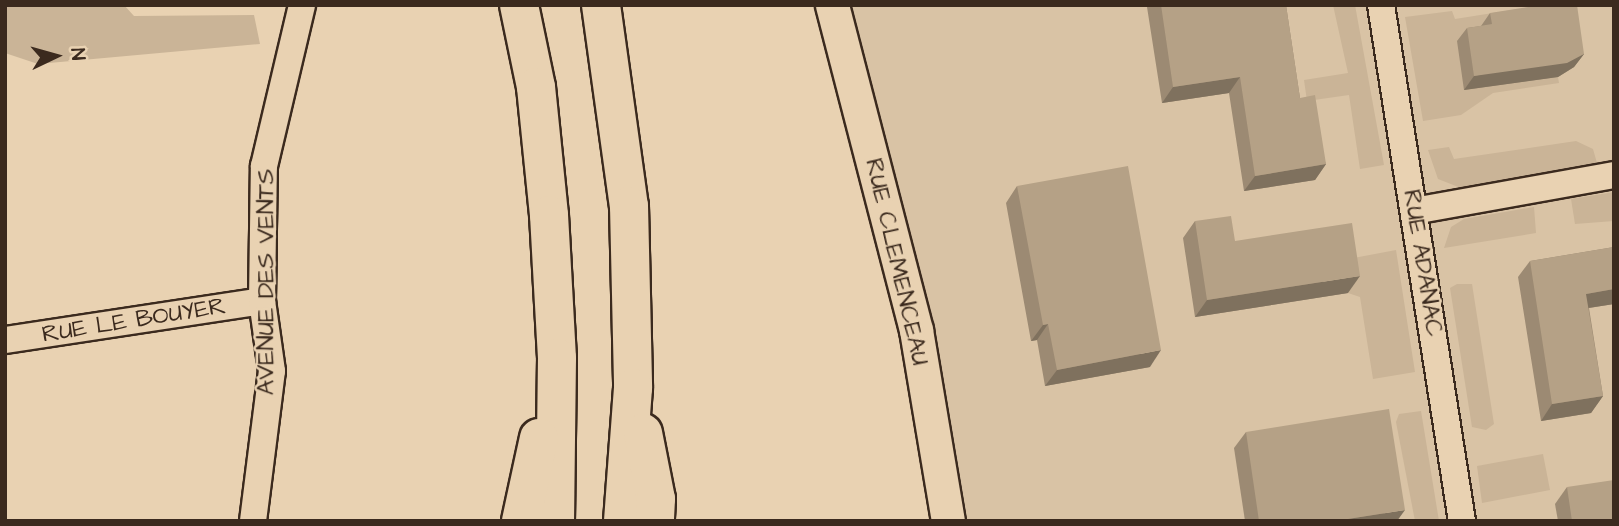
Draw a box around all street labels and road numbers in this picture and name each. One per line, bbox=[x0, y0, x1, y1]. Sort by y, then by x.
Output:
street label: RUE CLEMENCEAU bbox=[858, 156, 934, 368]
street label: AVENUE DES VENTS bbox=[253, 169, 281, 395]
street label: RUE ADANAC bbox=[1396, 188, 1448, 338]
street label: RUE LE BOUYER bbox=[40, 292, 228, 350]

